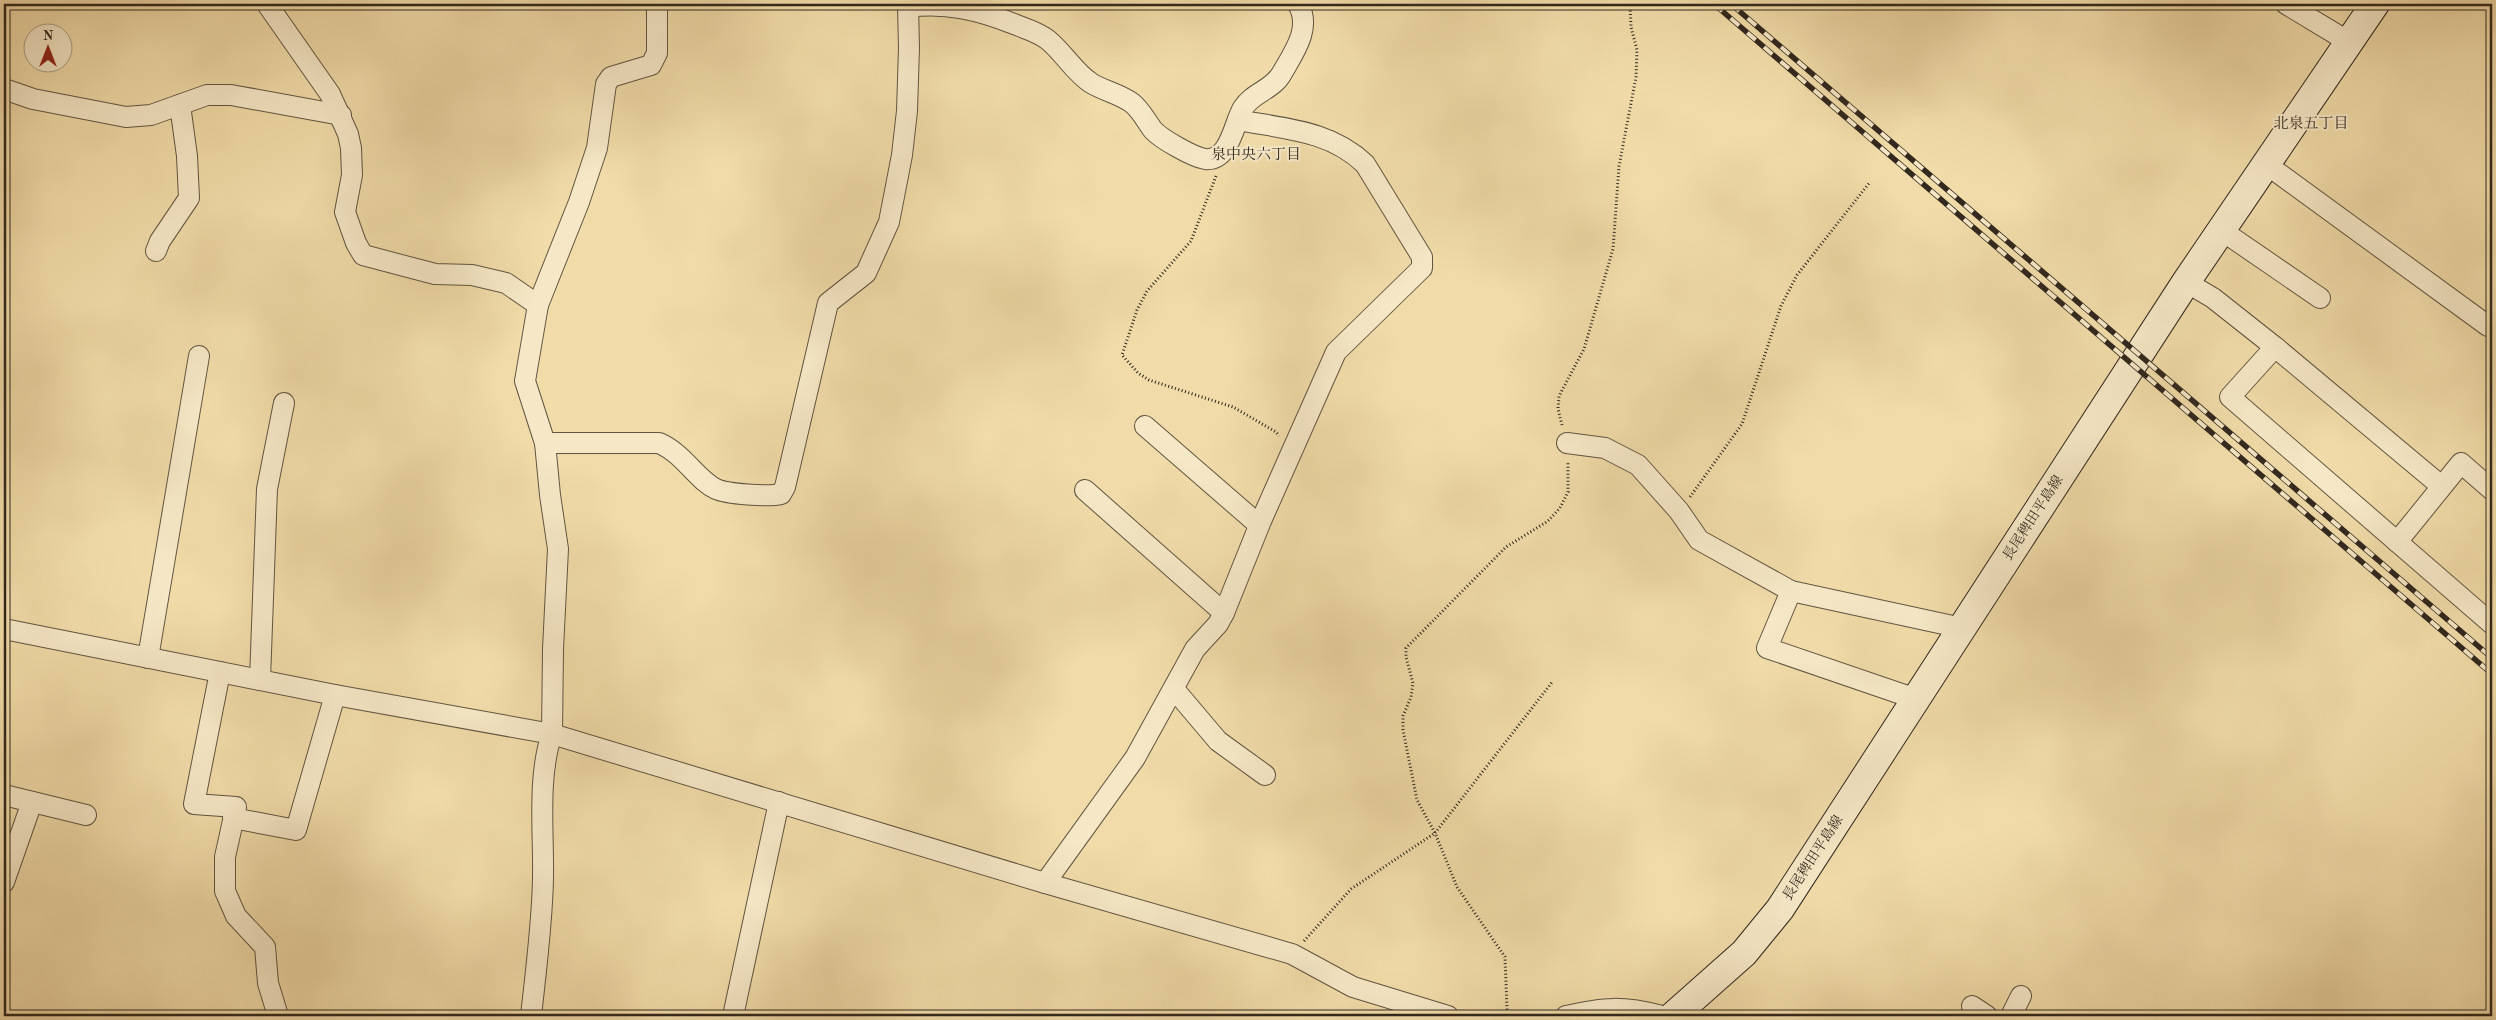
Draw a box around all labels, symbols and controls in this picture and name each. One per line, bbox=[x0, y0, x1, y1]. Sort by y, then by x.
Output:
north arrow bbox=[22, 22, 72, 72]
text: N bbox=[43, 29, 54, 43]
district label: 北泉五丁目 bbox=[2273, 115, 2349, 132]
district label: 泉中央六丁目 bbox=[1211, 146, 1301, 163]
street label: 長尾稗田平島線 bbox=[2000, 473, 2066, 563]
street label: 長尾稗田平島線 bbox=[1780, 813, 1846, 903]

